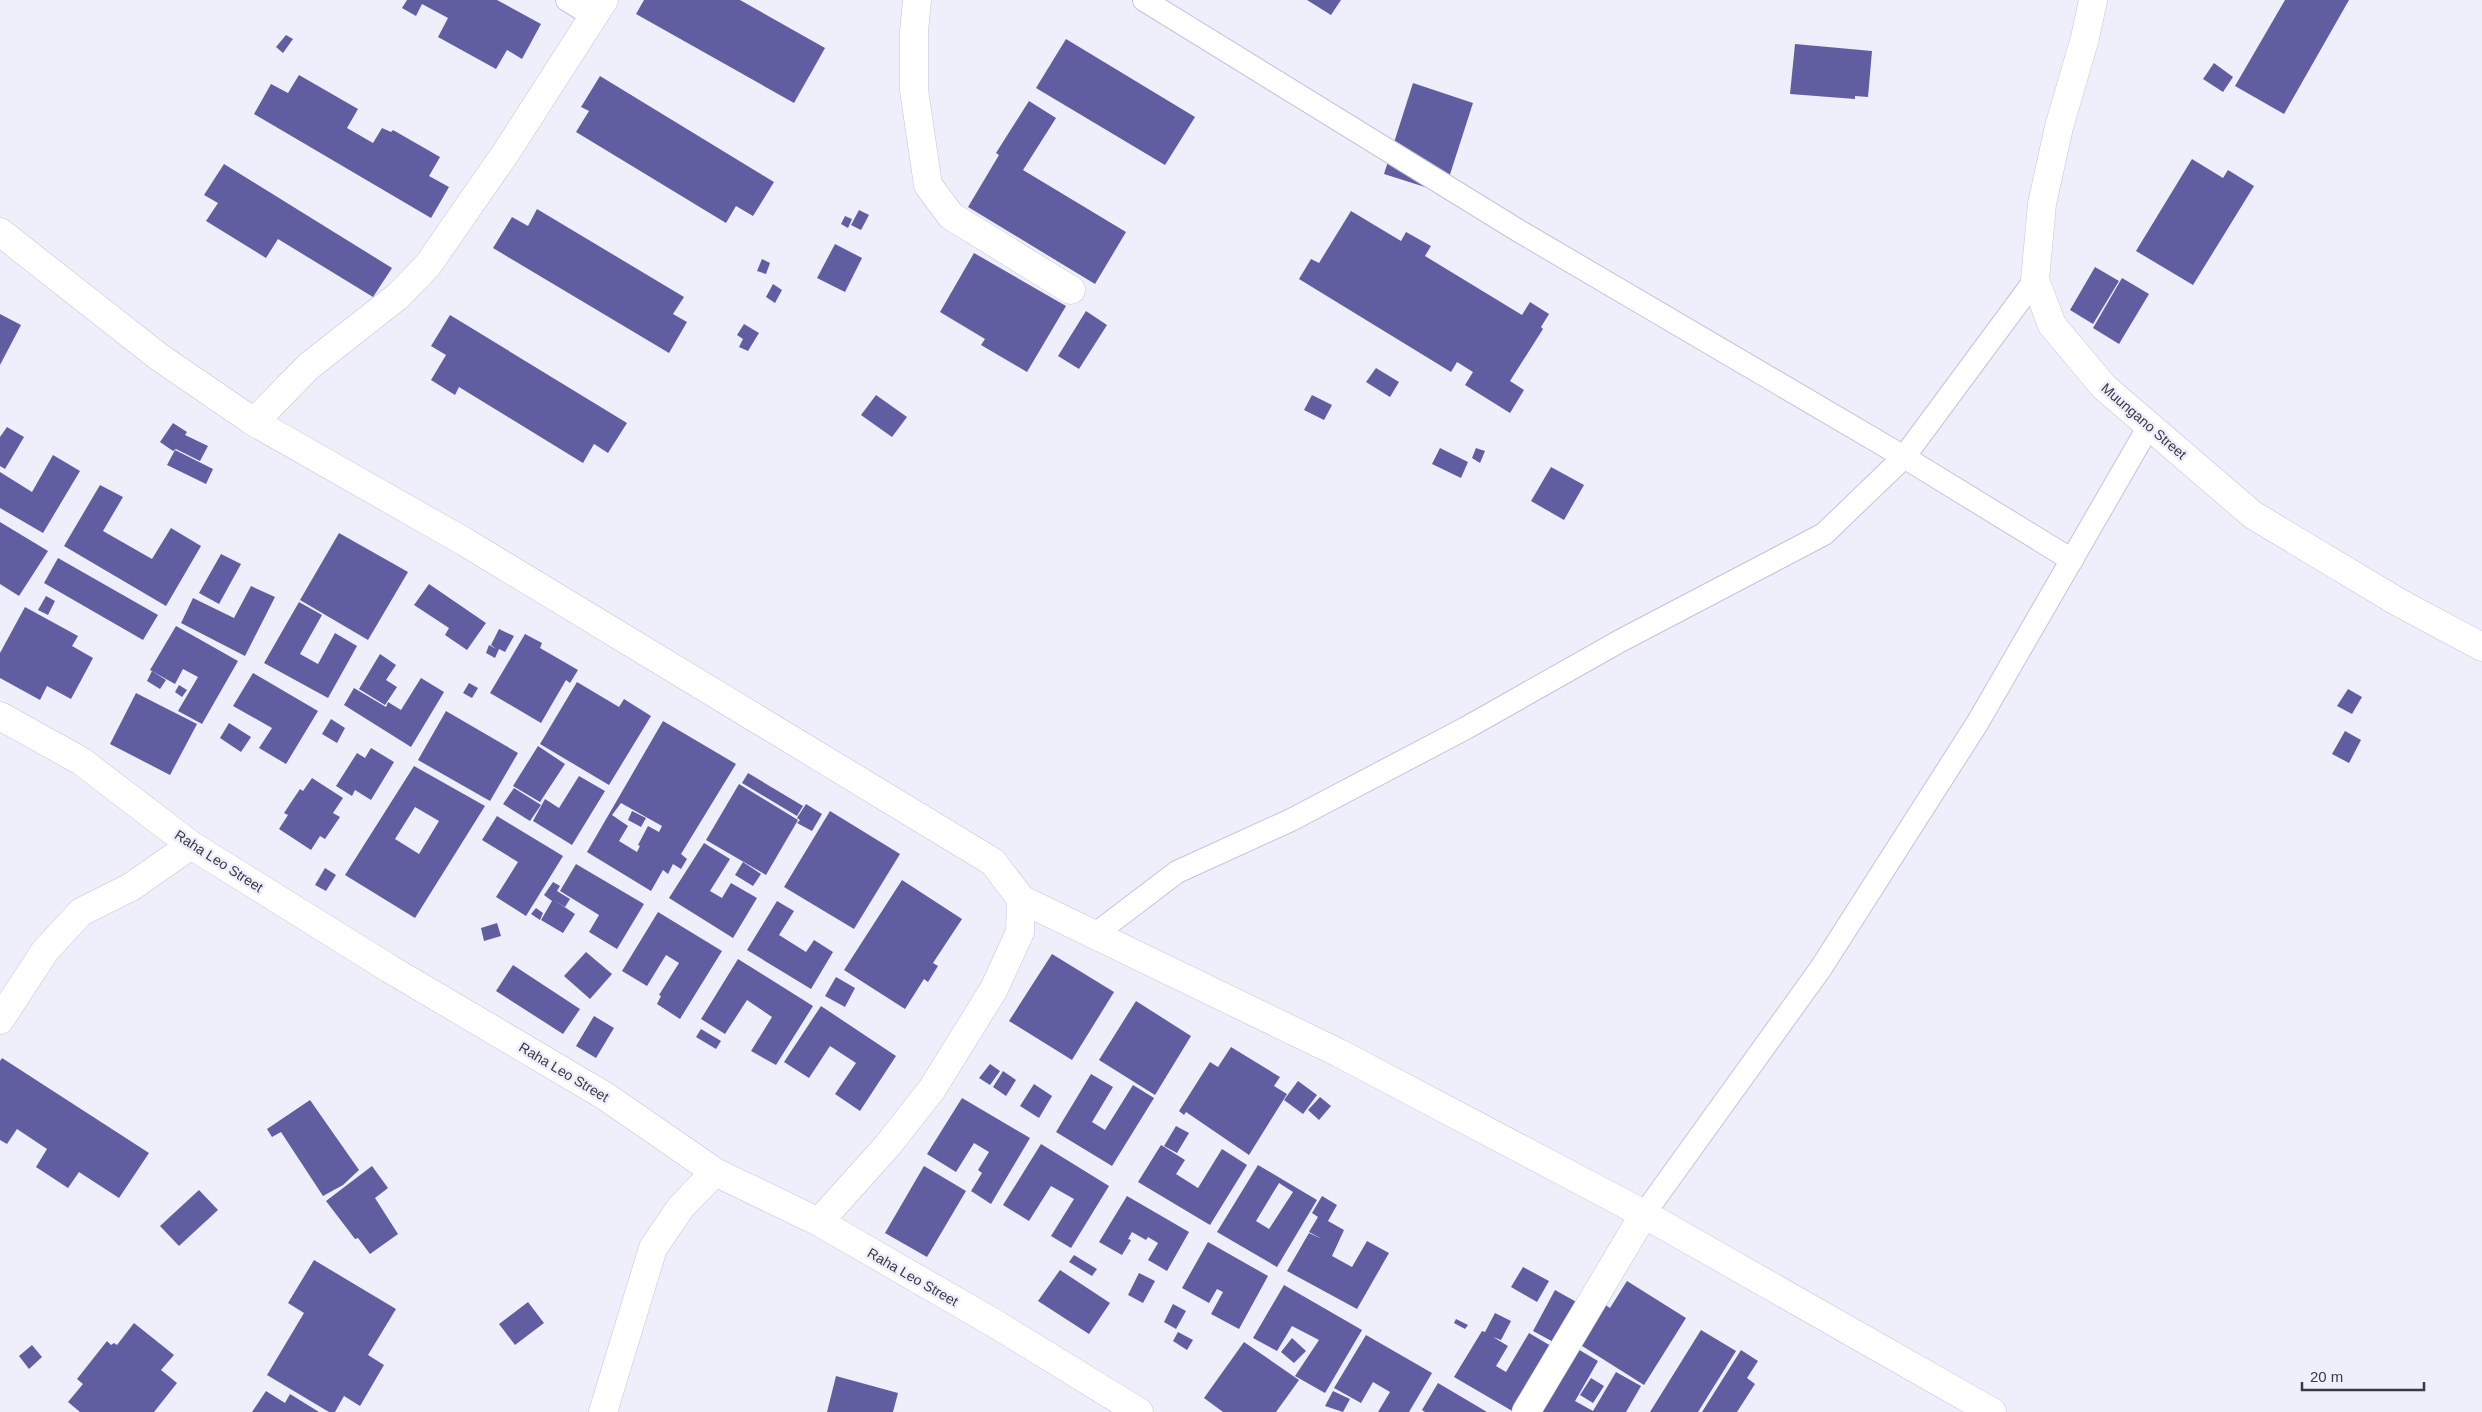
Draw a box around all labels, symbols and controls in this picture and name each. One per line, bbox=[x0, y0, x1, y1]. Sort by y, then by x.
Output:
street label: Muungano Street bbox=[2098, 380, 2190, 462]
street label: Raha Leo Street bbox=[172, 827, 266, 896]
street label: Raha Leo Street bbox=[516, 1039, 612, 1105]
street label: Raha Leo Street bbox=[865, 1245, 961, 1309]
scale bar bbox=[2302, 1360, 2424, 1392]
text: 20 m bbox=[2310, 1368, 2343, 1385]

